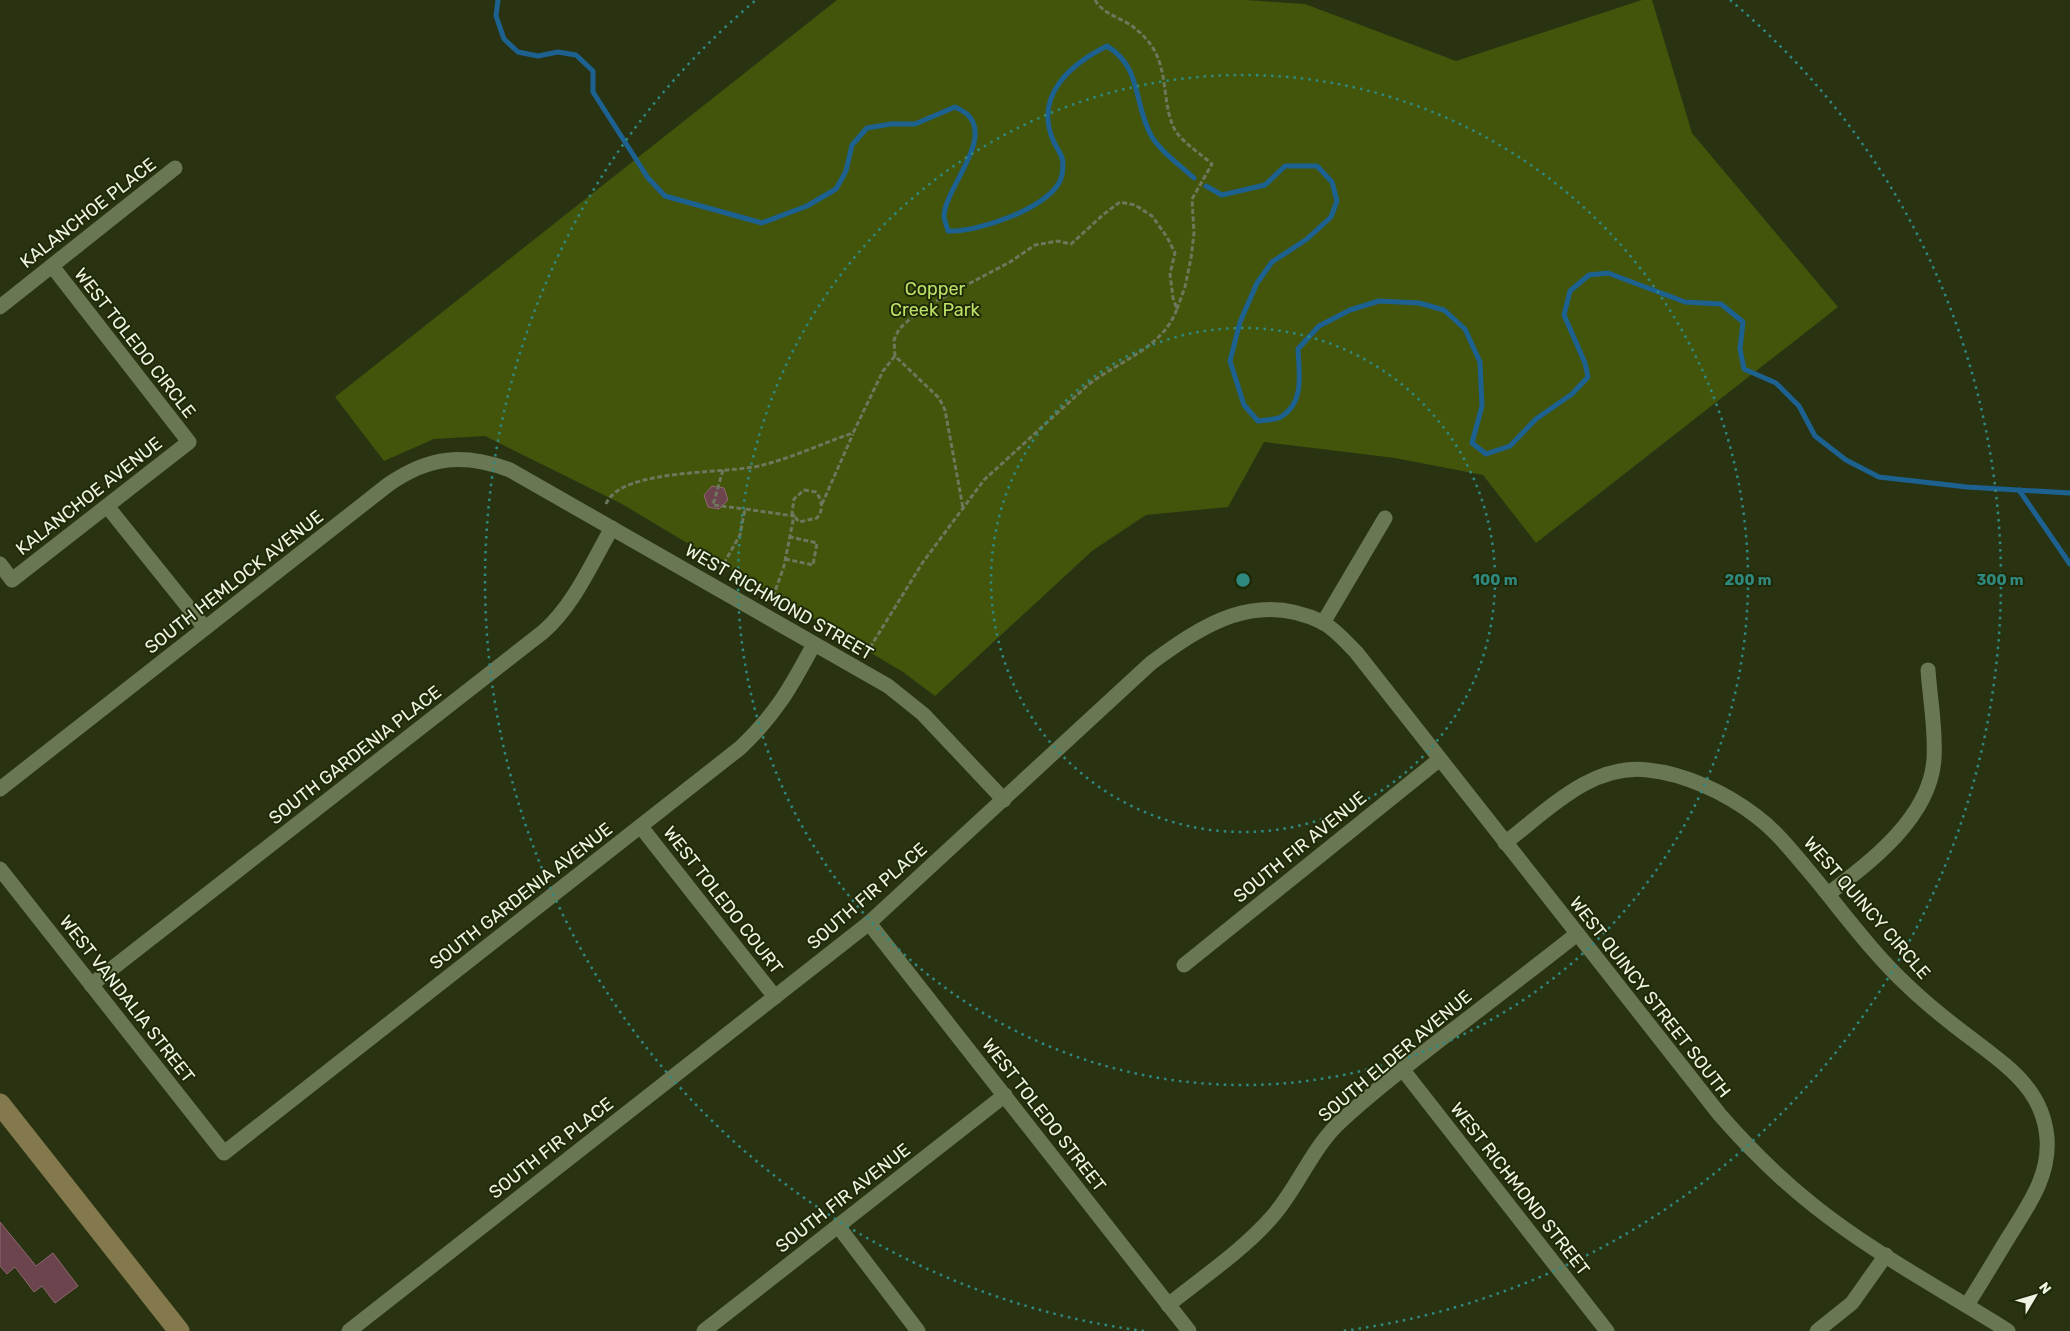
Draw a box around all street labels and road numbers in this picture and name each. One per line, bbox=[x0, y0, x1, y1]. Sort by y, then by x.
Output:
street label: KALANCHOE PLACE bbox=[16, 153, 160, 273]
street label: WEST TOLEDO CIRCLE bbox=[70, 264, 200, 422]
street label: KALANCHOE AVENUE bbox=[12, 432, 166, 560]
street label: SOUTH HEMLOCK AVENUE bbox=[140, 505, 328, 659]
street label: WEST RICHMOND STREET bbox=[681, 539, 877, 665]
street label: SOUTH GARDENIA PLACE bbox=[264, 681, 446, 829]
street label: SOUTH FIR AVENUE bbox=[1229, 787, 1371, 907]
street label: SOUTH GARDENIA AVENUE bbox=[425, 818, 617, 974]
street label: WEST TOLEDO COURT bbox=[658, 822, 788, 978]
street label: WEST QUINCY CIRCLE bbox=[1799, 832, 1935, 984]
street label: SOUTH FIR PLACE bbox=[803, 838, 931, 954]
street label: WEST QUINCY STREET SOUTH bbox=[1565, 892, 1735, 1102]
street label: WEST VANDALIA STREET bbox=[55, 911, 199, 1087]
street label: SOUTH ELDER AVENUE bbox=[1314, 985, 1476, 1127]
street label: WEST TOLEDO STREET bbox=[977, 1034, 1111, 1196]
street label: SOUTH FIR PLACE bbox=[484, 1093, 618, 1203]
street label: WEST RICHMOND STREET bbox=[1446, 1098, 1594, 1280]
street label: SOUTH FIR AVENUE bbox=[771, 1139, 915, 1257]

